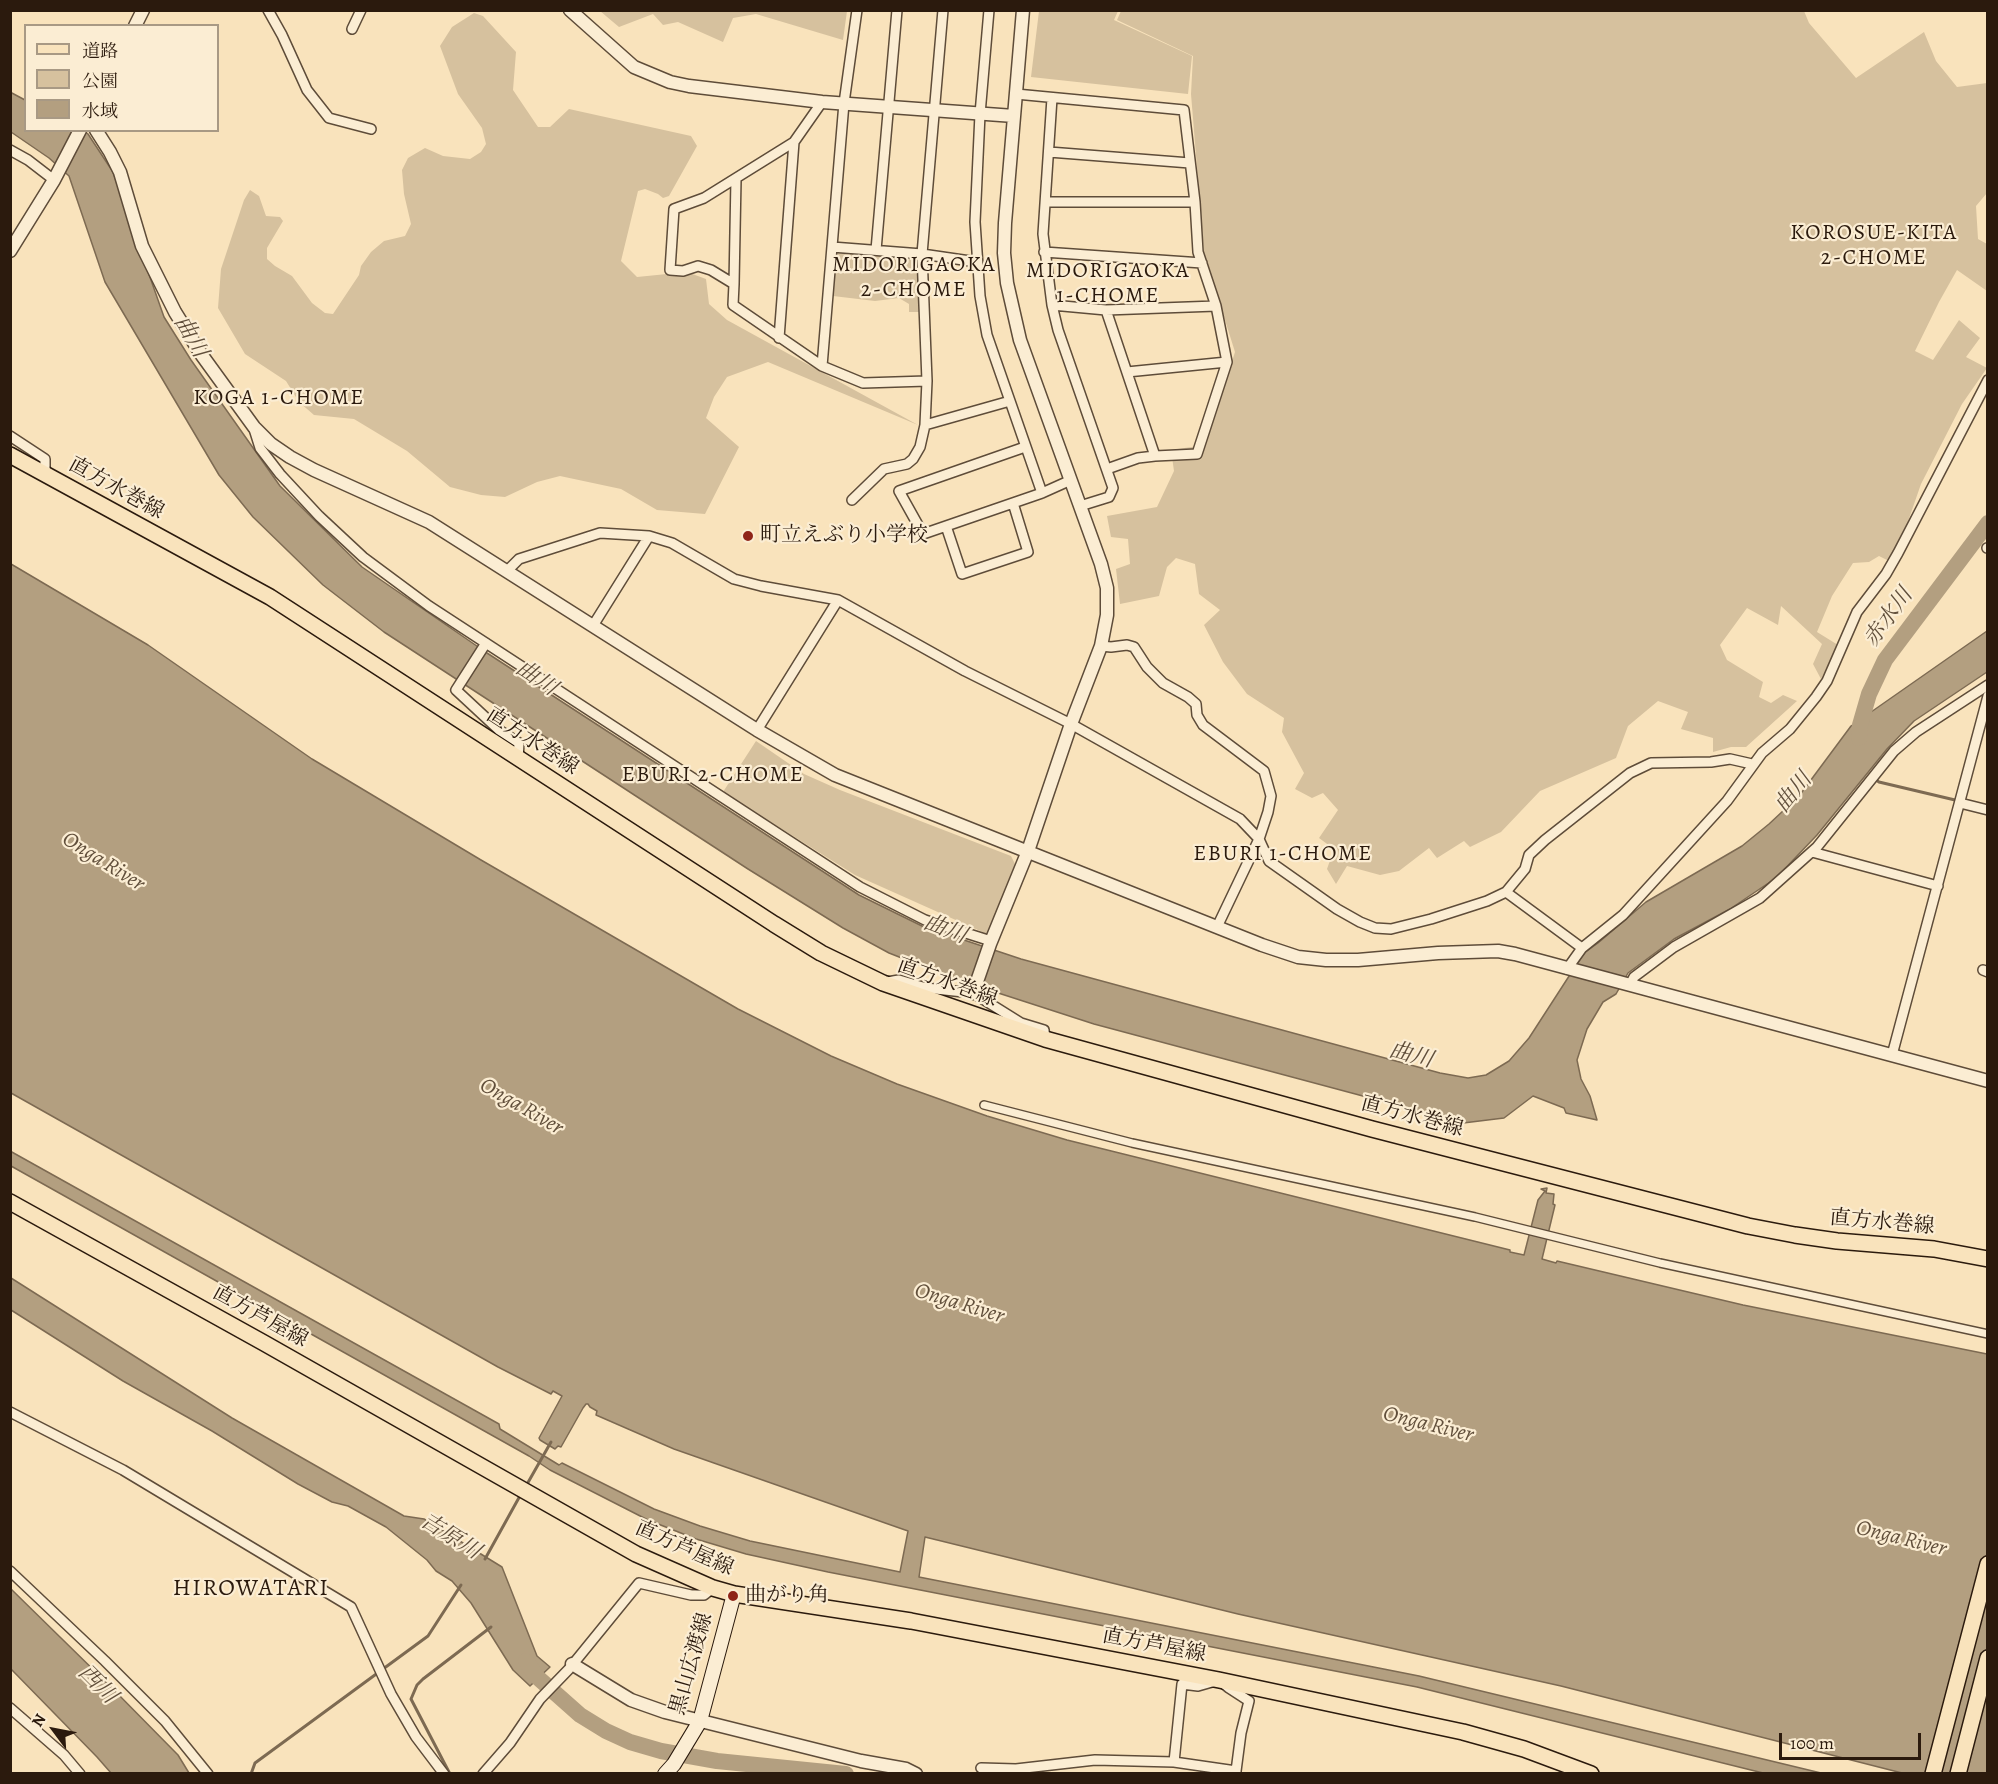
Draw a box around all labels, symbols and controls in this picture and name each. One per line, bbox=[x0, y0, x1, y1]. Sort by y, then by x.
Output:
legend bbox=[24, 24, 219, 132]
text: 道路 bbox=[82, 39, 118, 63]
text: 公園 bbox=[82, 69, 118, 93]
text: 水域 bbox=[82, 99, 118, 123]
district label: KOROSUE-KITA 2-CHOME bbox=[1790, 221, 1958, 272]
district label: MIDORIGAOKA 2-CHOME bbox=[832, 253, 996, 304]
district label: MIDORIGAOKA 1-CHOME bbox=[1026, 259, 1190, 310]
water label: 曲川 bbox=[168, 311, 212, 363]
district label: KOGA 1-CHOME bbox=[193, 386, 365, 412]
street label: 直方水巻線 bbox=[64, 453, 168, 525]
place label: 町立えぶり小学校 bbox=[760, 523, 928, 549]
marker: 町立えぶり小学校 bbox=[741, 529, 755, 543]
water label: 赤水川 bbox=[1859, 584, 1919, 652]
water label: 曲川 bbox=[510, 656, 562, 702]
street label: 直方水巻線 bbox=[481, 703, 583, 781]
district label: EBURI 2-CHOME bbox=[622, 763, 804, 789]
water label: 曲川 bbox=[1770, 768, 1818, 818]
water label: Onga River bbox=[57, 826, 149, 898]
district label: EBURI 1-CHOME bbox=[1193, 842, 1373, 868]
water label: 曲川 bbox=[920, 910, 970, 950]
street label: 直方水巻線 bbox=[893, 953, 1001, 1013]
water label: 曲川 bbox=[1386, 1038, 1436, 1074]
water label: Onga River bbox=[475, 1073, 567, 1141]
street label: 直方水巻線 bbox=[1358, 1091, 1466, 1143]
street label: 直方水巻線 bbox=[1829, 1206, 1935, 1240]
water label: Onga River bbox=[911, 1278, 1007, 1330]
street label: 直方芦屋線 bbox=[208, 1281, 312, 1353]
water label: Onga River bbox=[1380, 1401, 1476, 1449]
water label: 吉原川 bbox=[415, 1508, 485, 1566]
water label: Onga River bbox=[1853, 1515, 1949, 1563]
street label: 直方芦屋線 bbox=[631, 1516, 737, 1582]
district label: HIROWATARI bbox=[173, 1575, 329, 1603]
place label: 曲がり角 bbox=[745, 1583, 829, 1609]
marker: 曲がり角 bbox=[726, 1589, 740, 1603]
street label: 黒山広渡線 bbox=[665, 1610, 719, 1718]
street label: 直方芦屋線 bbox=[1100, 1624, 1208, 1668]
water label: 西川 bbox=[72, 1660, 122, 1710]
north arrow bbox=[24, 1700, 84, 1760]
text: N bbox=[26, 1710, 51, 1731]
scale bar bbox=[1782, 1721, 1924, 1759]
text: 100 m bbox=[1790, 1731, 1834, 1755]

